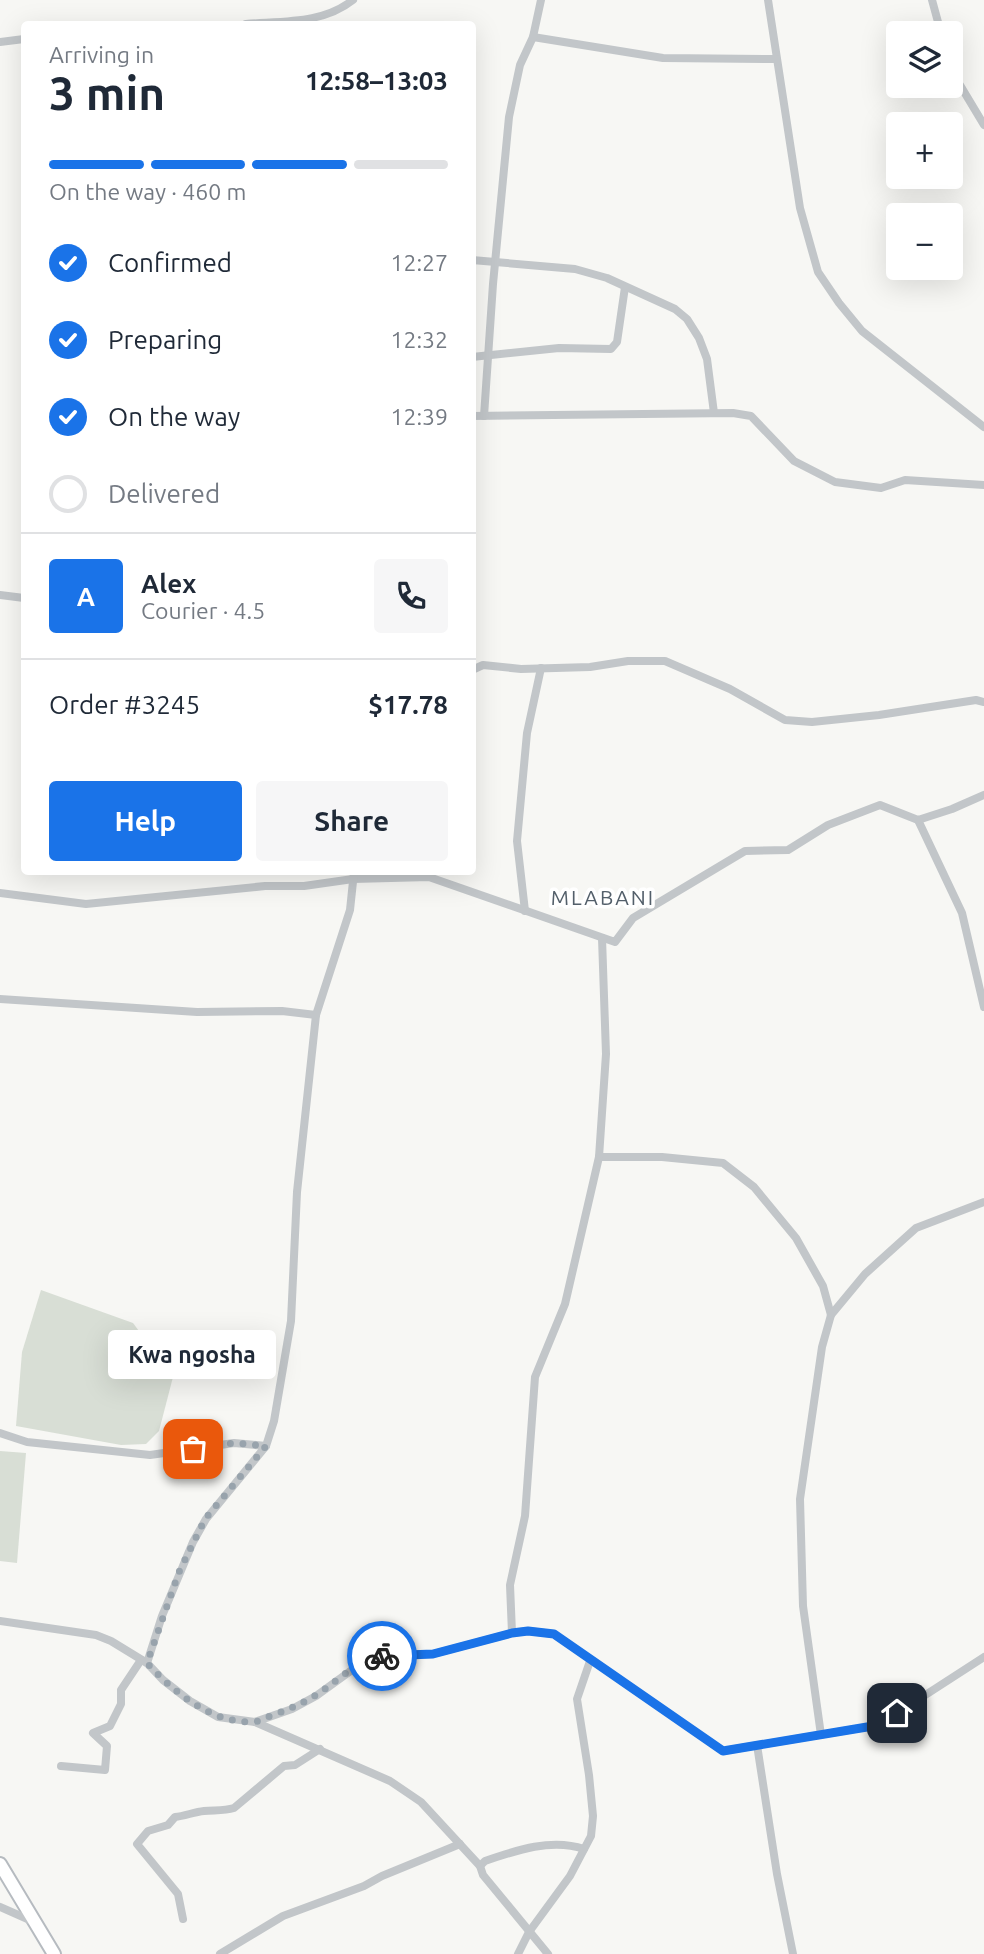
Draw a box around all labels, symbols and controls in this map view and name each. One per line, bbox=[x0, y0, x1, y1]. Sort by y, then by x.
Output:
map controls bbox=[886, 21, 963, 280]
button: layers bbox=[886, 21, 963, 98]
text: Arriving in bbox=[49, 42, 154, 67]
text: 12:58–13:03 bbox=[305, 66, 448, 95]
text: 3 min bbox=[49, 67, 165, 119]
button: + bbox=[886, 112, 963, 189]
text: On the way · 460 m bbox=[49, 179, 246, 204]
button: − bbox=[886, 203, 963, 280]
icon: check bbox=[49, 244, 87, 282]
text: Confirmed bbox=[108, 248, 232, 277]
text: 12:27 bbox=[390, 250, 448, 275]
icon: check bbox=[49, 321, 87, 359]
text: Preparing bbox=[108, 325, 222, 354]
text: 12:32 bbox=[390, 327, 448, 352]
icon: check bbox=[49, 398, 87, 436]
text: On the way bbox=[108, 402, 240, 431]
text: 12:39 bbox=[390, 404, 448, 429]
text: Delivered bbox=[108, 479, 220, 508]
button: phone bbox=[374, 559, 448, 633]
text: Alex bbox=[141, 569, 196, 598]
text: A bbox=[77, 582, 95, 611]
text: Courier · 4.5 bbox=[141, 598, 265, 623]
text: Order #3245 bbox=[49, 690, 200, 719]
text: $17.78 bbox=[368, 690, 448, 719]
button: Help bbox=[49, 781, 242, 861]
button: Share bbox=[256, 781, 448, 861]
district label: MLABANI bbox=[551, 885, 655, 909]
callout: Kwa ngosha bbox=[109, 1330, 277, 1379]
text: Kwa ngosha bbox=[128, 1342, 256, 1367]
pin bbox=[163, 1419, 223, 1479]
icon: bag bbox=[174, 1430, 212, 1468]
courier bbox=[347, 1621, 417, 1691]
icon: bike bbox=[363, 1637, 401, 1675]
pin bbox=[867, 1683, 927, 1743]
icon: home bbox=[878, 1694, 916, 1732]

